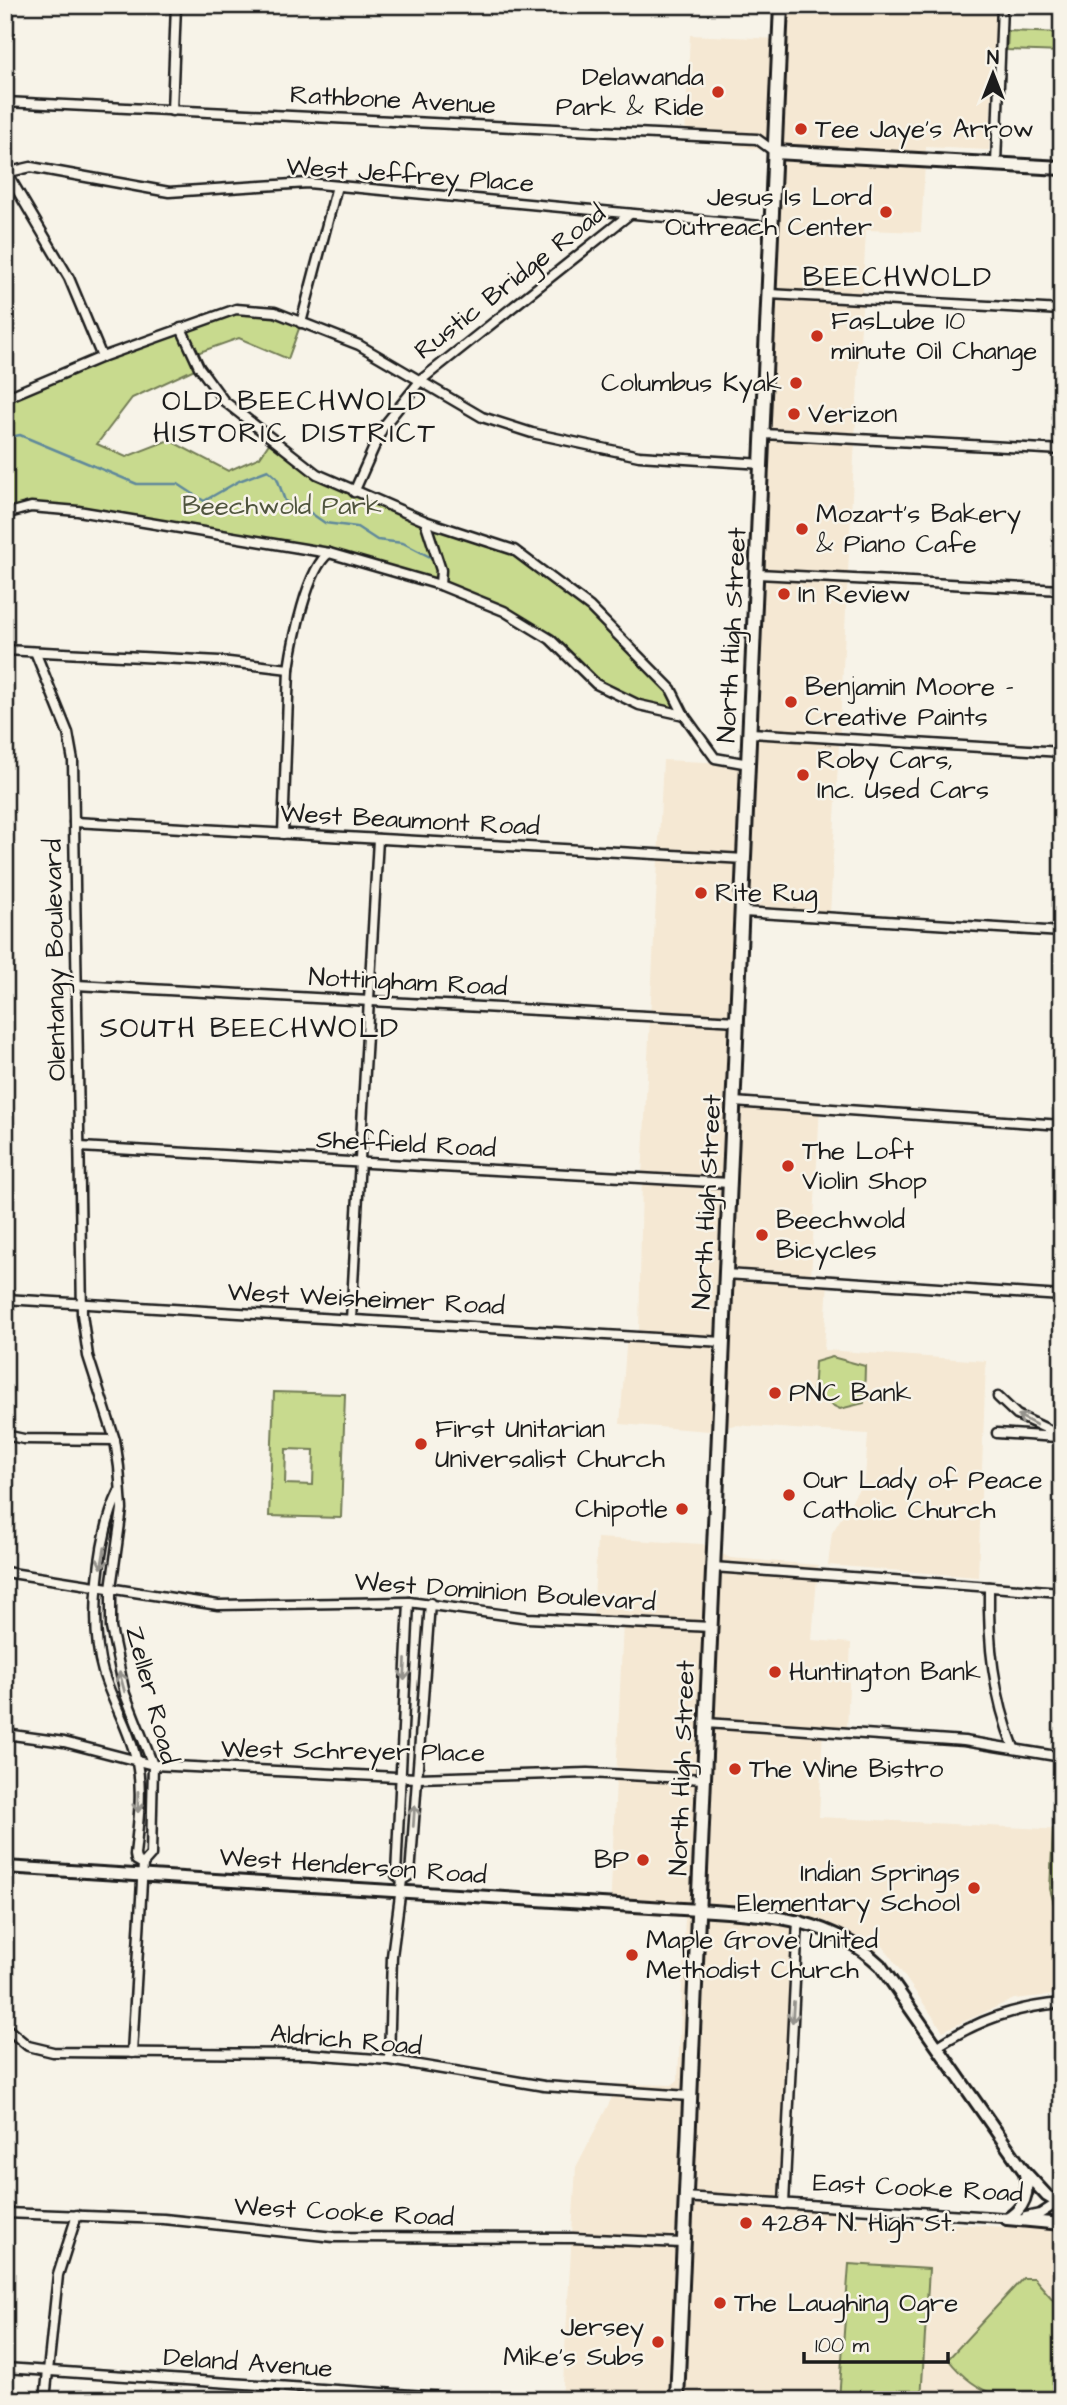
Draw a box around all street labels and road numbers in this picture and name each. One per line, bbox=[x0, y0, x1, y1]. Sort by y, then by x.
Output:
street label: Rathbone Avenue bbox=[289, 77, 497, 123]
street label: West Jeffrey Place bbox=[285, 148, 535, 204]
street label: Rustic Bridge Road bbox=[407, 196, 614, 370]
street label: North High Street bbox=[708, 526, 758, 744]
street label: West Beaumont Road bbox=[279, 795, 541, 845]
street label: Olentangy Boulevard bbox=[35, 839, 77, 1081]
street label: Nottingham Road bbox=[308, 959, 508, 1007]
street label: North High Street bbox=[683, 1093, 733, 1311]
street label: Sheffield Road bbox=[315, 1121, 497, 1167]
street label: West Weisheimer Road bbox=[226, 1274, 506, 1324]
street label: West Dominion Boulevard bbox=[353, 1564, 657, 1620]
street label: Zeller Road bbox=[116, 1622, 188, 1768]
street label: North High Street bbox=[660, 1659, 706, 1876]
street label: West Schreyer Place bbox=[220, 1731, 486, 1773]
street label: West Henderson Road bbox=[218, 1839, 488, 1893]
street label: Aldrich Road bbox=[269, 2015, 423, 2065]
street label: East Cooke Road bbox=[812, 2165, 1024, 2211]
street label: West Cooke Road bbox=[233, 2188, 455, 2236]
street label: Deland Avenue bbox=[162, 2339, 334, 2387]

